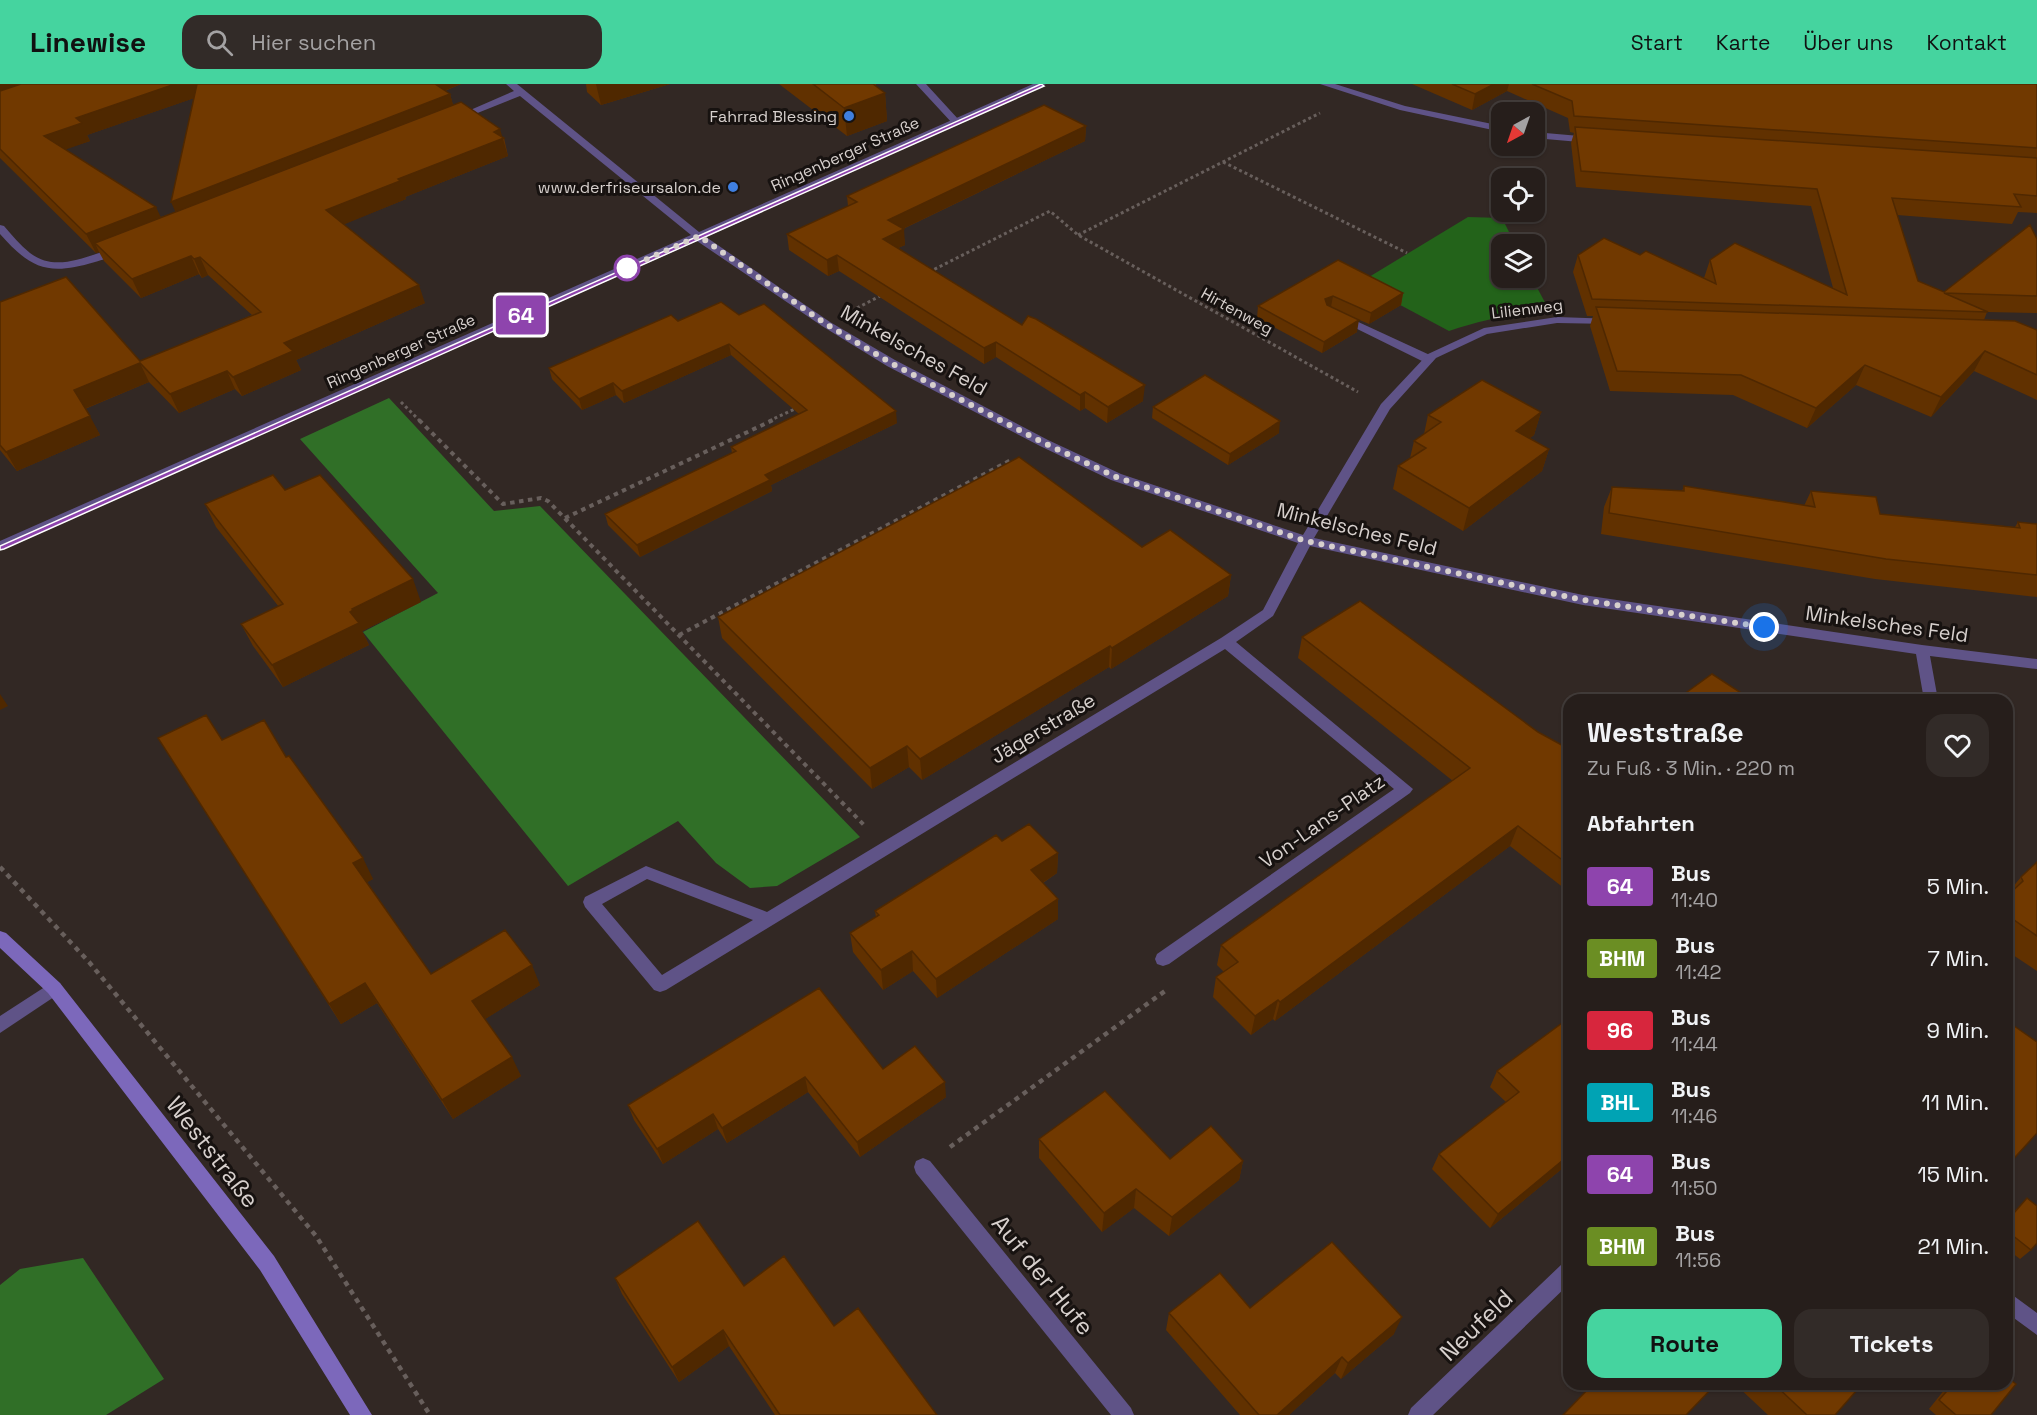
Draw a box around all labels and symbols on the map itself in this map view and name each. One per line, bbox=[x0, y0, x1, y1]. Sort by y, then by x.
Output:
north arrow bbox=[1491, 102, 1545, 156]
place label: Fahrrad Blessing bbox=[709, 106, 837, 127]
marker: Fahrrad Blessing bbox=[842, 109, 856, 123]
street label: Ringenberger Straße bbox=[767, 112, 923, 196]
place label: www.derfriseursalon.de bbox=[538, 177, 721, 198]
marker: www.derfriseursalon.de bbox=[726, 180, 740, 194]
unlabelled marker bbox=[614, 255, 640, 281]
street label: Hirtenweg bbox=[1197, 283, 1277, 339]
street label: Lilienweg bbox=[1490, 294, 1564, 324]
line badge: 64 bbox=[494, 296, 548, 334]
street label: Minkelsches Feld bbox=[836, 299, 992, 401]
street label: Ringenberger Straße bbox=[323, 309, 479, 393]
street label: Minkelsches Feld bbox=[1274, 497, 1440, 561]
street label: Minkelsches Feld bbox=[1804, 600, 1970, 648]
your location bbox=[1749, 612, 1779, 642]
street label: Jägerstraße bbox=[986, 687, 1100, 769]
street label: Von-Lans-Platz bbox=[1254, 768, 1390, 874]
street label: Weststraße bbox=[160, 1090, 266, 1214]
street label: Auf der Hufe bbox=[985, 1208, 1101, 1342]
street label: Neufeld bbox=[1433, 1282, 1519, 1368]

